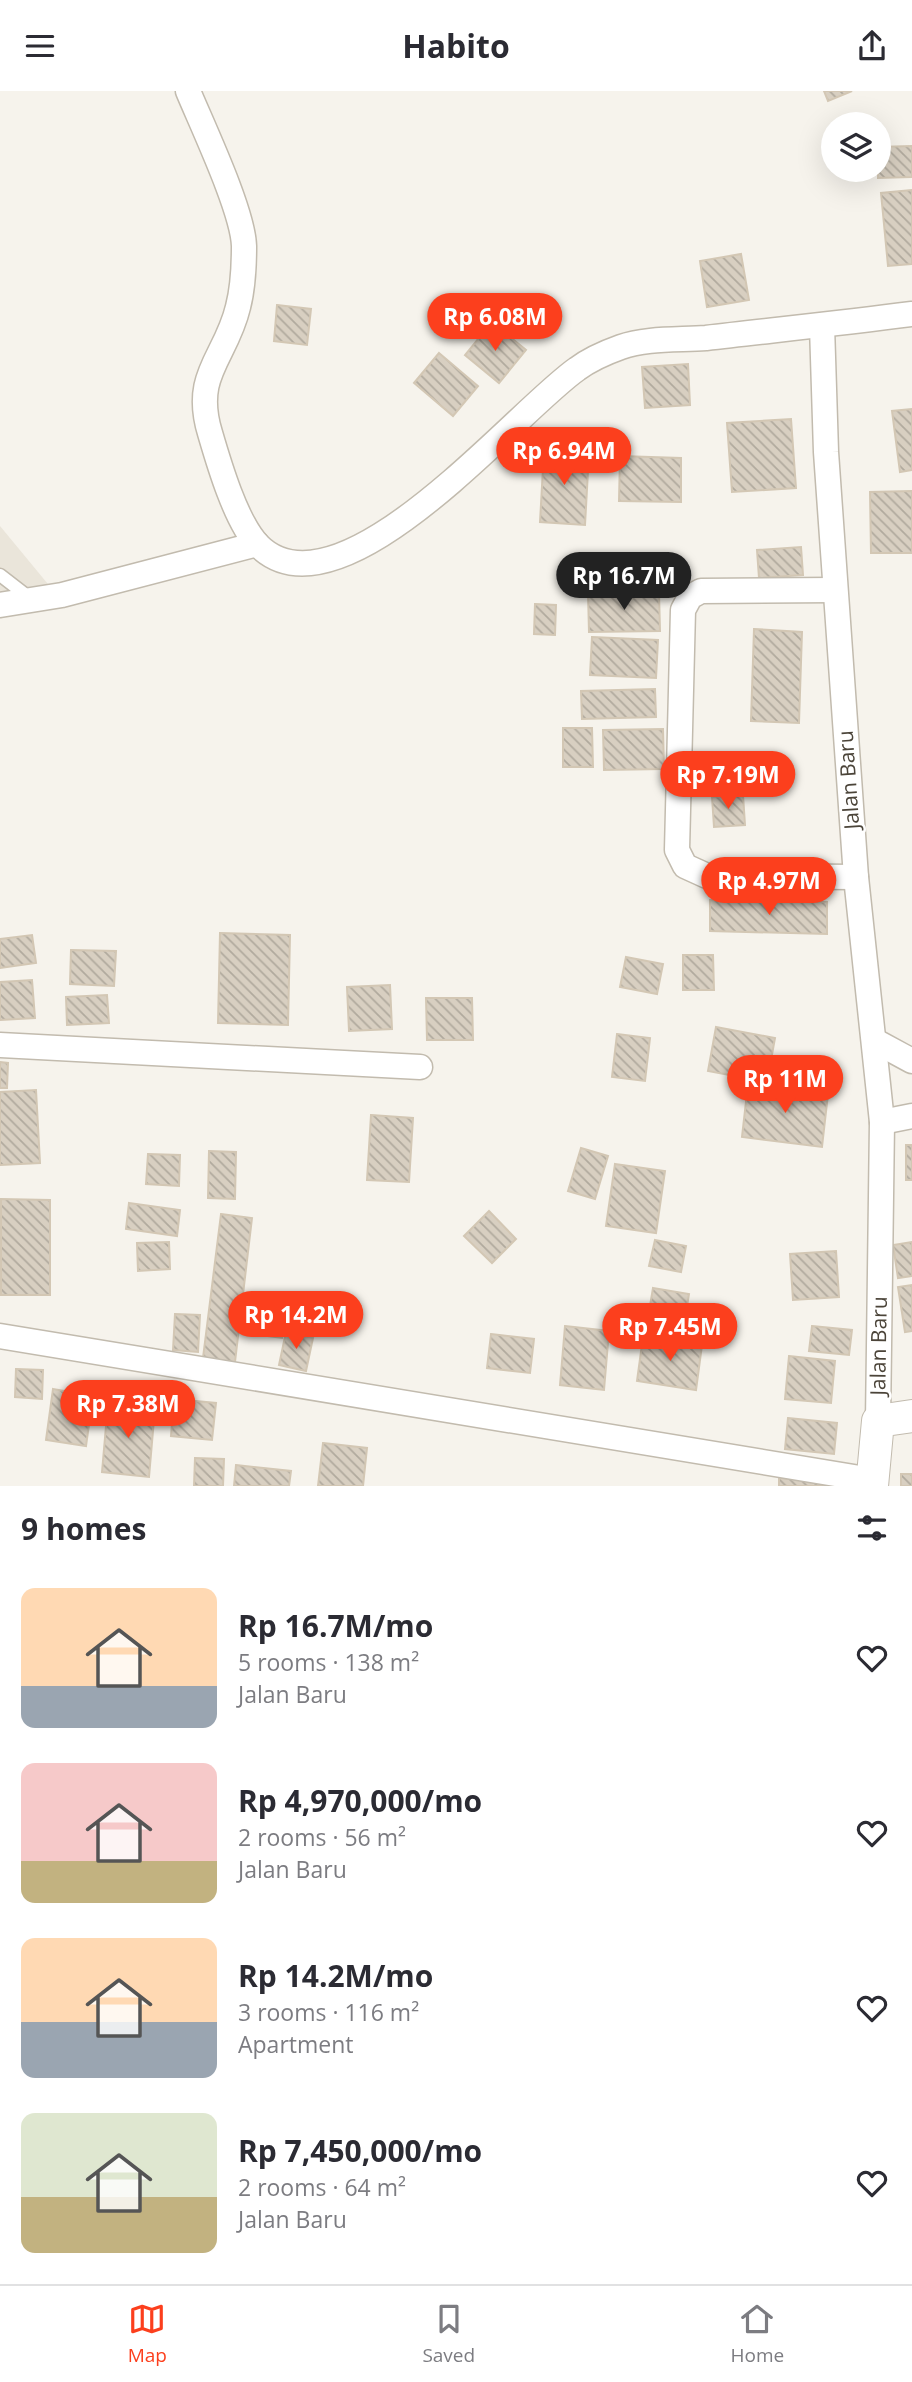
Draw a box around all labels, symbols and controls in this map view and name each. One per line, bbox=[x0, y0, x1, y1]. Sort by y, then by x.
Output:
text: Habito bbox=[402, 24, 510, 67]
icon: menu bbox=[21, 27, 59, 65]
icon: share bbox=[853, 27, 891, 65]
map controls bbox=[821, 112, 891, 182]
button: layers bbox=[821, 112, 891, 182]
pin: Rp 6.08M bbox=[423, 293, 567, 353]
text: Rp 6.08M bbox=[443, 300, 547, 332]
pin: Rp 6.94M bbox=[492, 427, 636, 487]
text: Rp 6.94M bbox=[512, 434, 616, 466]
pin: Rp 16.7M bbox=[552, 553, 696, 612]
text: Rp 16.7M bbox=[572, 559, 676, 591]
street label: Jalan Baru bbox=[831, 730, 866, 833]
pin: Rp 7.19M bbox=[656, 751, 800, 811]
text: Rp 7.19M bbox=[676, 758, 780, 790]
pin: Rp 4.97M bbox=[697, 857, 841, 917]
text: Rp 4.97M bbox=[717, 864, 821, 896]
pin: Rp 11M bbox=[728, 1055, 842, 1115]
text: Rp 11M bbox=[743, 1062, 827, 1094]
pin: Rp 14.2M bbox=[224, 1291, 368, 1351]
street label: Jalan Baru bbox=[863, 1296, 893, 1398]
text: Rp 14.2M bbox=[244, 1298, 348, 1330]
pin: Rp 7.45M bbox=[598, 1303, 742, 1363]
text: Rp 7.45M bbox=[618, 1310, 722, 1342]
pin: Rp 7.38M bbox=[56, 1381, 200, 1440]
text: Rp 7.38M bbox=[76, 1387, 180, 1419]
text: 9 homes bbox=[21, 1508, 146, 1549]
icon: filters bbox=[853, 1509, 891, 1547]
text: Rp 16.7M/mo bbox=[238, 1605, 433, 1646]
icon: home bbox=[77, 1616, 161, 1700]
icon: heart bbox=[853, 1639, 891, 1677]
text: 5 rooms · 138 m² bbox=[238, 1646, 419, 1678]
text: Jalan Baru bbox=[238, 1678, 347, 1710]
text: Rp 4,970,000/mo bbox=[238, 1780, 482, 1821]
icon: home bbox=[77, 1791, 161, 1875]
icon: heart bbox=[853, 1814, 891, 1852]
text: 2 rooms · 56 m² bbox=[238, 1821, 406, 1853]
text: Jalan Baru bbox=[238, 1853, 347, 1885]
text: Rp 14.2M/mo bbox=[238, 1955, 433, 1996]
icon: home bbox=[77, 1966, 161, 2050]
icon: heart bbox=[853, 1989, 891, 2027]
text: 3 rooms · 116 m² bbox=[238, 1996, 419, 2028]
text: Apartment bbox=[238, 2028, 354, 2060]
text: Rp 7,450,000/mo bbox=[238, 2130, 482, 2171]
icon: home bbox=[77, 2141, 161, 2225]
icon: heart bbox=[853, 2164, 891, 2202]
text: 2 rooms · 64 m² bbox=[238, 2171, 406, 2203]
text: Jalan Baru bbox=[238, 2203, 347, 2235]
tab: Map bbox=[128, 2300, 167, 2368]
tab: Saved bbox=[422, 2300, 475, 2368]
tab: Home bbox=[731, 2300, 784, 2368]

